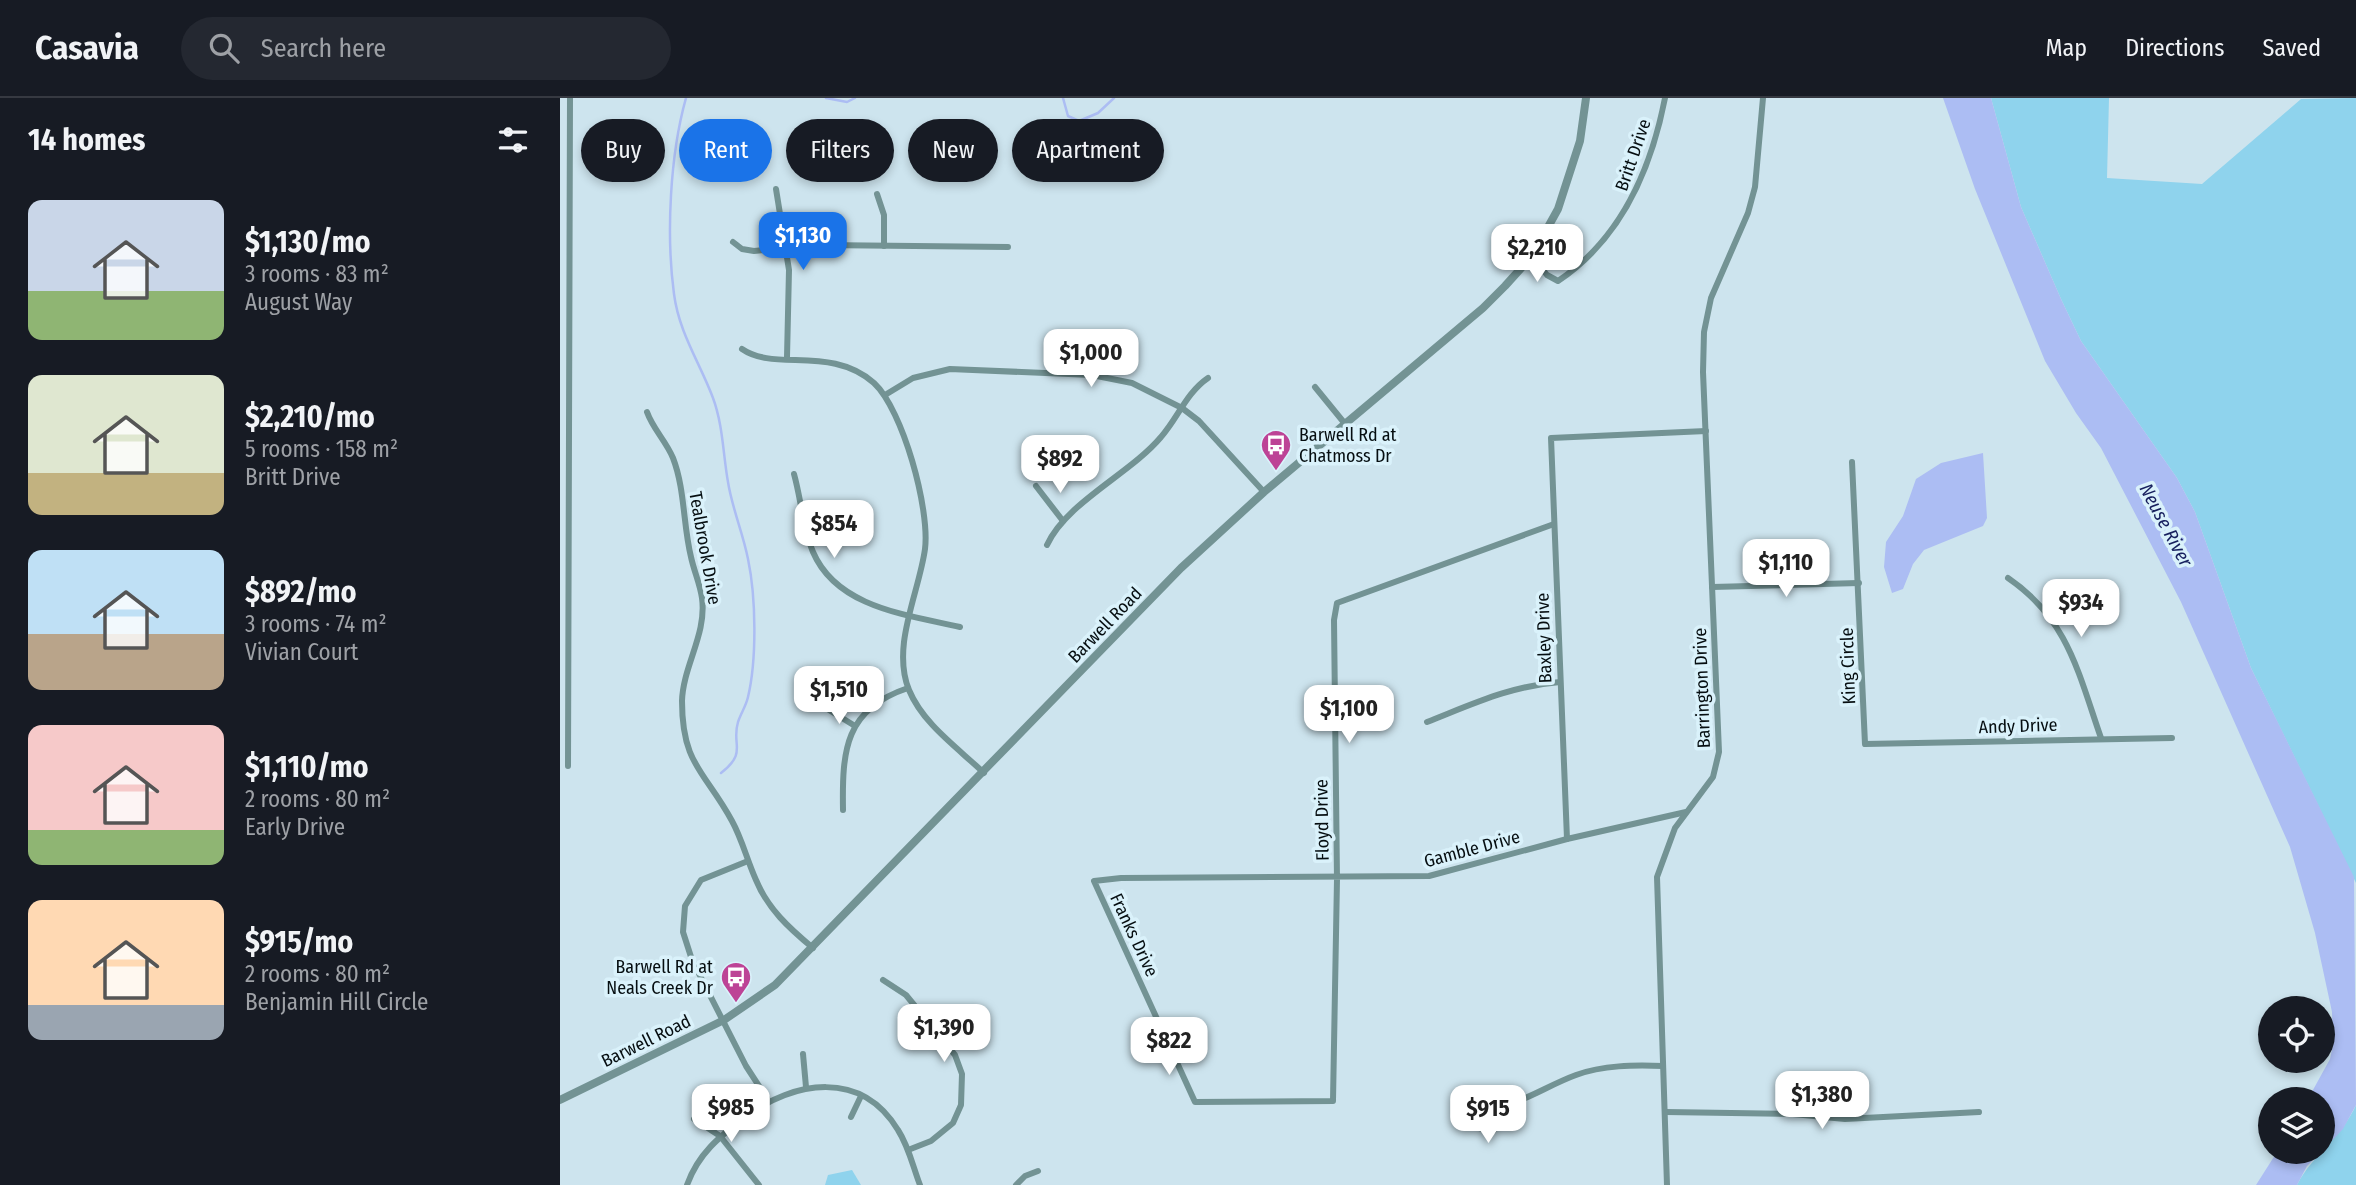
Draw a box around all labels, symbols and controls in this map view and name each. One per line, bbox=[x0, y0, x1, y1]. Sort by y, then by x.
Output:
search box bbox=[181, 17, 671, 80]
text: Casavia bbox=[35, 28, 139, 68]
icon: search bbox=[205, 29, 243, 67]
text: Search here bbox=[261, 33, 386, 64]
text: Map bbox=[2046, 34, 2087, 62]
text: Directions bbox=[2125, 34, 2224, 62]
text: Saved bbox=[2262, 34, 2321, 62]
street label: Britt Drive bbox=[1610, 116, 1656, 194]
chip: Buy bbox=[581, 119, 665, 182]
chip: Rent bbox=[679, 119, 772, 182]
chip: Filters bbox=[786, 119, 894, 182]
chip: New bbox=[908, 119, 998, 182]
chip: Apartment bbox=[1012, 119, 1164, 182]
icon: filters bbox=[494, 121, 532, 159]
text: 14 homes bbox=[28, 122, 145, 158]
pin: $1,130 bbox=[746, 212, 860, 272]
text: $1,130 bbox=[775, 221, 831, 249]
text: $1,130/mo bbox=[245, 224, 371, 260]
pin: $2,210 bbox=[1480, 225, 1594, 284]
icon: home bbox=[84, 228, 168, 312]
text: $2,210 bbox=[1507, 233, 1567, 261]
text: 3 rooms · 83 m² bbox=[245, 260, 389, 288]
text: August Way bbox=[245, 288, 352, 316]
pin: $1,000 bbox=[1034, 330, 1148, 389]
text: $1,000 bbox=[1060, 338, 1122, 366]
text: $2,210/mo bbox=[245, 399, 375, 435]
icon: home bbox=[84, 403, 168, 487]
place label: Barwell Rd at Chatmoss Dr bbox=[1299, 424, 1397, 467]
bus stop icon: Barwell Rd at Chatmoss Dr bbox=[1259, 428, 1293, 472]
text: 5 rooms · 158 m² bbox=[245, 435, 398, 463]
pin: $892 bbox=[1019, 436, 1101, 495]
text: $892 bbox=[1037, 444, 1083, 472]
text: Britt Drive bbox=[245, 463, 341, 491]
water label: Neuse River bbox=[2135, 479, 2198, 572]
street label: Tealbrook Drive bbox=[684, 490, 726, 606]
pin: $854 bbox=[793, 500, 875, 560]
text: $854 bbox=[811, 509, 857, 537]
pin: $1,110 bbox=[1729, 540, 1843, 599]
text: $1,110 bbox=[1759, 548, 1813, 576]
text: $892/mo bbox=[245, 574, 356, 610]
icon: home bbox=[84, 578, 168, 662]
pin: $934 bbox=[2040, 580, 2122, 639]
street label: Barwell Road bbox=[1064, 583, 1146, 667]
text: $934 bbox=[2058, 588, 2104, 616]
street label: Baxley Drive bbox=[1531, 592, 1557, 684]
text: 3 rooms · 74 m² bbox=[245, 610, 387, 638]
street label: Barrington Drive bbox=[1689, 627, 1715, 749]
street label: King Circle bbox=[1836, 627, 1860, 705]
text: Vivian Court bbox=[245, 638, 358, 666]
pin: $1,510 bbox=[782, 666, 896, 726]
text: $1,510 bbox=[810, 675, 868, 703]
pin: $1,100 bbox=[1292, 686, 1406, 745]
text: $1,100 bbox=[1320, 694, 1378, 722]
street label: Andy Drive bbox=[1978, 714, 2058, 738]
text: $1,110/mo bbox=[245, 749, 369, 785]
icon: home bbox=[84, 753, 168, 837]
street label: Floyd Drive bbox=[1310, 779, 1334, 861]
text: 2 rooms · 80 m² bbox=[245, 785, 390, 813]
text: Early Drive bbox=[245, 813, 345, 841]
street label: Gamble Drive bbox=[1422, 826, 1522, 872]
street label: Franks Drive bbox=[1105, 890, 1163, 980]
text: $915/mo bbox=[245, 924, 353, 960]
icon: home bbox=[84, 928, 168, 1012]
place label: Barwell Rd at Neals Creek Dr bbox=[606, 956, 714, 999]
text: 2 rooms · 80 m² bbox=[245, 960, 390, 988]
bus stop icon: Barwell Rd at Neals Creek Dr bbox=[719, 960, 753, 1004]
text: Benjamin Hill Circle bbox=[245, 988, 428, 1016]
map controls bbox=[2258, 996, 2335, 1164]
button: locate bbox=[2258, 996, 2335, 1073]
pin: $1,390 bbox=[887, 1004, 1001, 1064]
street label: Barwell Road bbox=[598, 1010, 694, 1072]
text: $1,390 bbox=[913, 1013, 975, 1041]
pin: $822 bbox=[1128, 1018, 1210, 1077]
text: $822 bbox=[1147, 1026, 1191, 1054]
pin: $1,380 bbox=[1765, 1072, 1879, 1131]
text: $1,380 bbox=[1791, 1080, 1853, 1108]
pin: $985 bbox=[690, 1084, 772, 1144]
pin: $915 bbox=[1447, 1086, 1529, 1145]
button: layers bbox=[2258, 1087, 2335, 1164]
text: $985 bbox=[708, 1093, 754, 1121]
text: $915 bbox=[1466, 1094, 1510, 1122]

